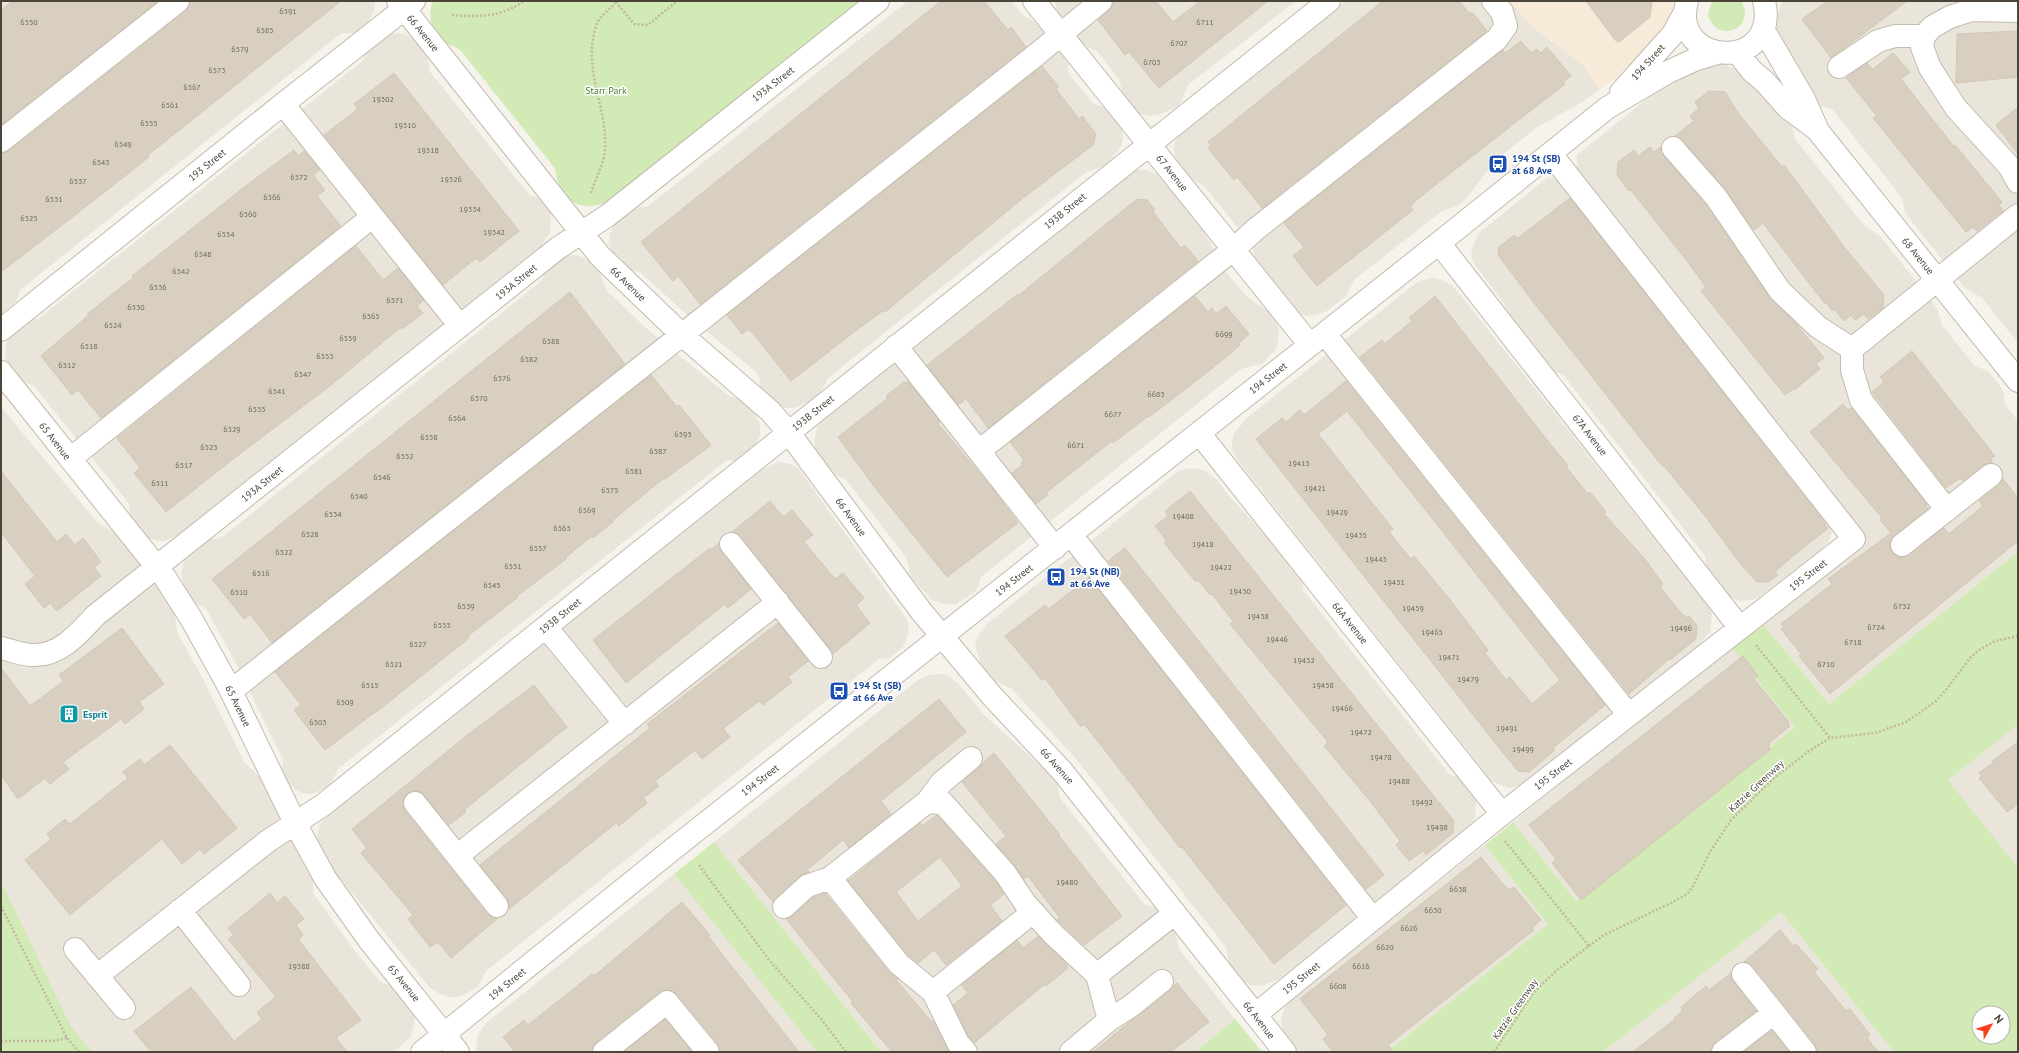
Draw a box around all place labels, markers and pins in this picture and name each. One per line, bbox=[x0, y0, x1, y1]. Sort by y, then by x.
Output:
place label: 194 St (SB) at 68 Ave bbox=[1512, 152, 1561, 177]
bus stop icon: 194 St (SB) at 68 Ave bbox=[1487, 153, 1509, 175]
place label: 194 St (NB) at 66 Ave bbox=[1070, 565, 1120, 590]
bus stop icon: 194 St (NB) at 66 Ave bbox=[1045, 566, 1067, 588]
place label: 194 St (SB) at 66 Ave bbox=[853, 679, 902, 704]
bus stop icon: 194 St (SB) at 66 Ave bbox=[828, 680, 850, 702]
building icon: Esprit bbox=[58, 703, 80, 725]
place label: Esprit bbox=[83, 708, 108, 721]

